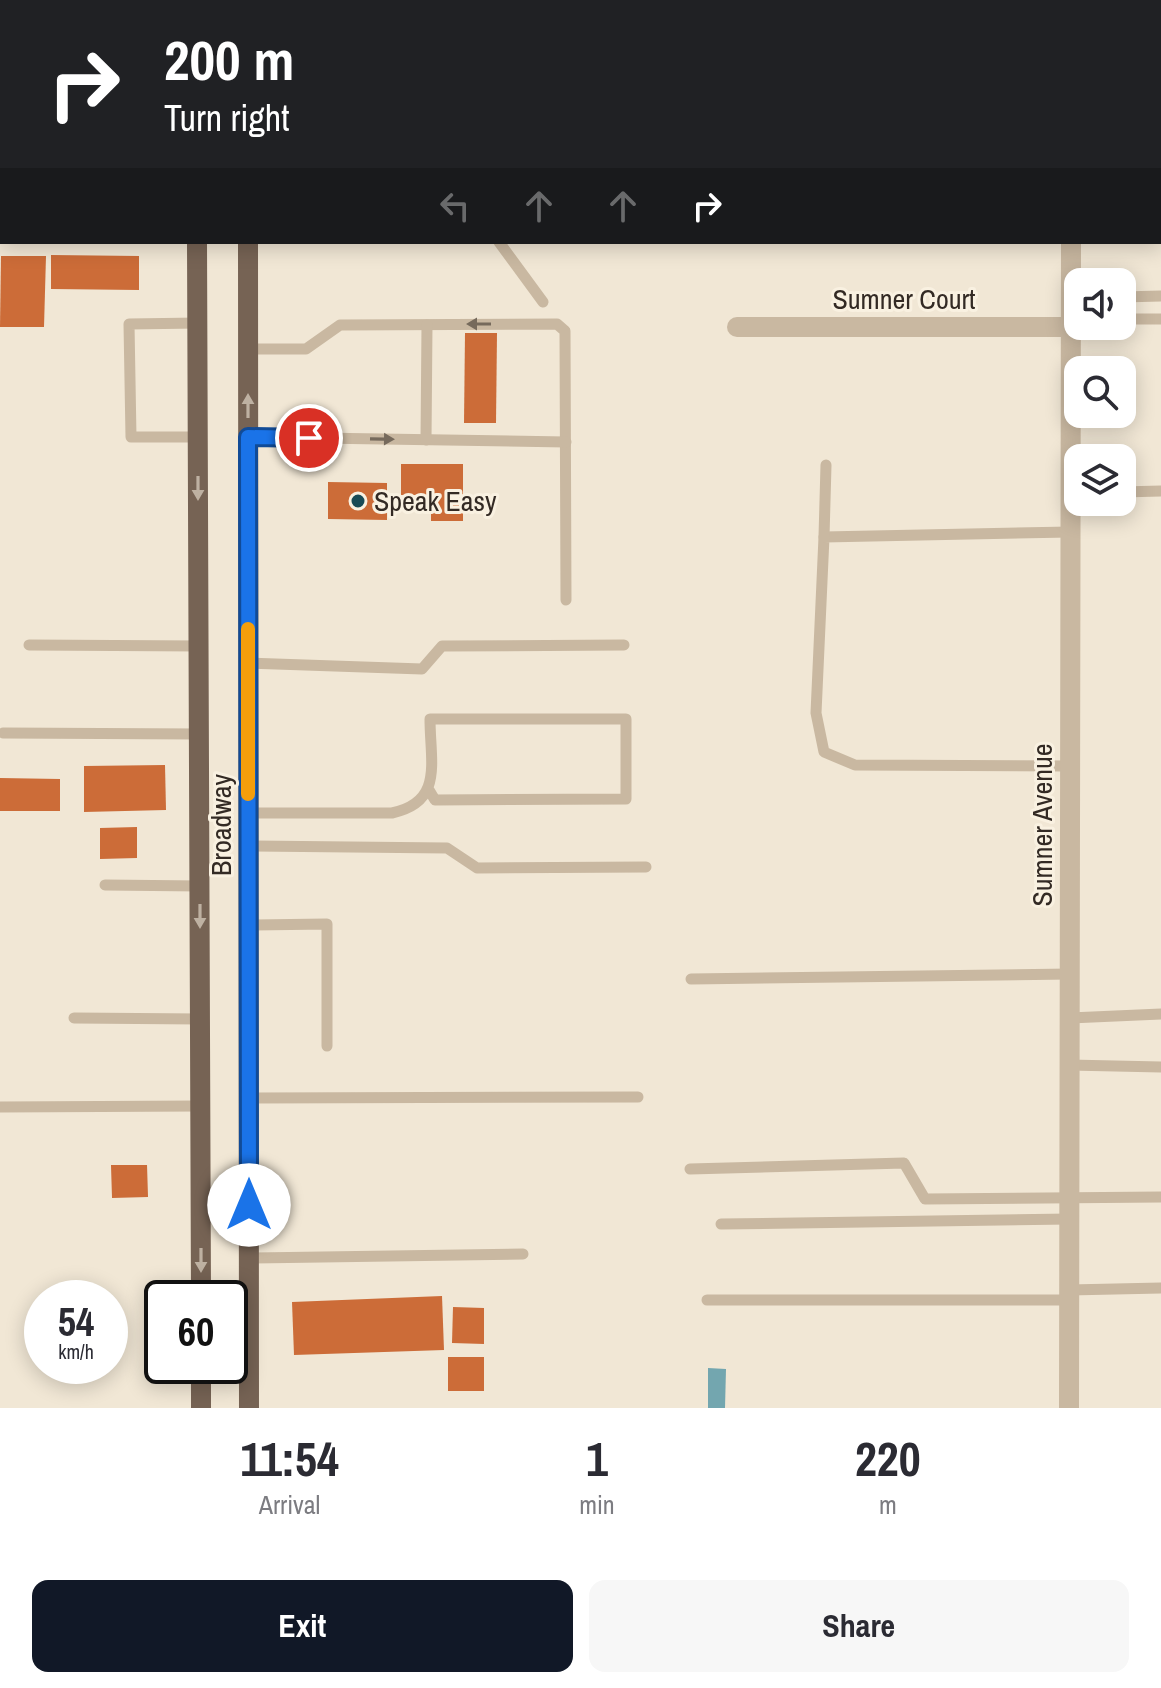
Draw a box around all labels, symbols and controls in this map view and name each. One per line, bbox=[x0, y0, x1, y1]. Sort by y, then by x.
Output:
text: 200 m bbox=[164, 22, 294, 97]
icon: right bbox=[32, 32, 136, 136]
text: Turn right bbox=[164, 94, 289, 142]
icon: left bbox=[433, 184, 477, 228]
icon: ahead bbox=[517, 184, 561, 228]
icon: ahead bbox=[601, 184, 645, 228]
icon: right bbox=[685, 184, 729, 228]
map controls bbox=[1064, 268, 1136, 516]
button: sound bbox=[1064, 268, 1136, 340]
street label: Sumner Court bbox=[833, 280, 975, 318]
one-way arrow bbox=[466, 318, 491, 331]
button: search bbox=[1064, 356, 1136, 428]
one-way arrow bbox=[242, 393, 254, 418]
pin bbox=[275, 404, 343, 472]
icon: arrive bbox=[287, 416, 331, 460]
one-way arrow bbox=[370, 433, 395, 445]
button: layers bbox=[1064, 444, 1136, 516]
one-way arrow bbox=[192, 476, 204, 501]
place label: Speak Easy bbox=[374, 482, 497, 520]
marker: Speak Easy bbox=[349, 492, 367, 510]
street label: Sumner Avenue bbox=[1023, 744, 1061, 907]
street label: Broadway bbox=[202, 773, 240, 876]
one-way arrow bbox=[194, 904, 206, 929]
position arrow bbox=[207, 1163, 291, 1247]
one-way arrow bbox=[195, 1248, 207, 1273]
speed limit sign: 60 bbox=[144, 1280, 248, 1384]
text: 54 bbox=[58, 1295, 94, 1348]
text: km/h bbox=[58, 1338, 94, 1365]
text: 11:54 bbox=[240, 1426, 339, 1491]
text: 1 bbox=[586, 1426, 608, 1491]
text: 220 bbox=[855, 1426, 921, 1491]
text: Arrival bbox=[259, 1487, 320, 1522]
text: min bbox=[579, 1487, 615, 1522]
text: m bbox=[879, 1487, 897, 1522]
button: Exit bbox=[32, 1580, 573, 1672]
button: Share bbox=[589, 1580, 1129, 1672]

